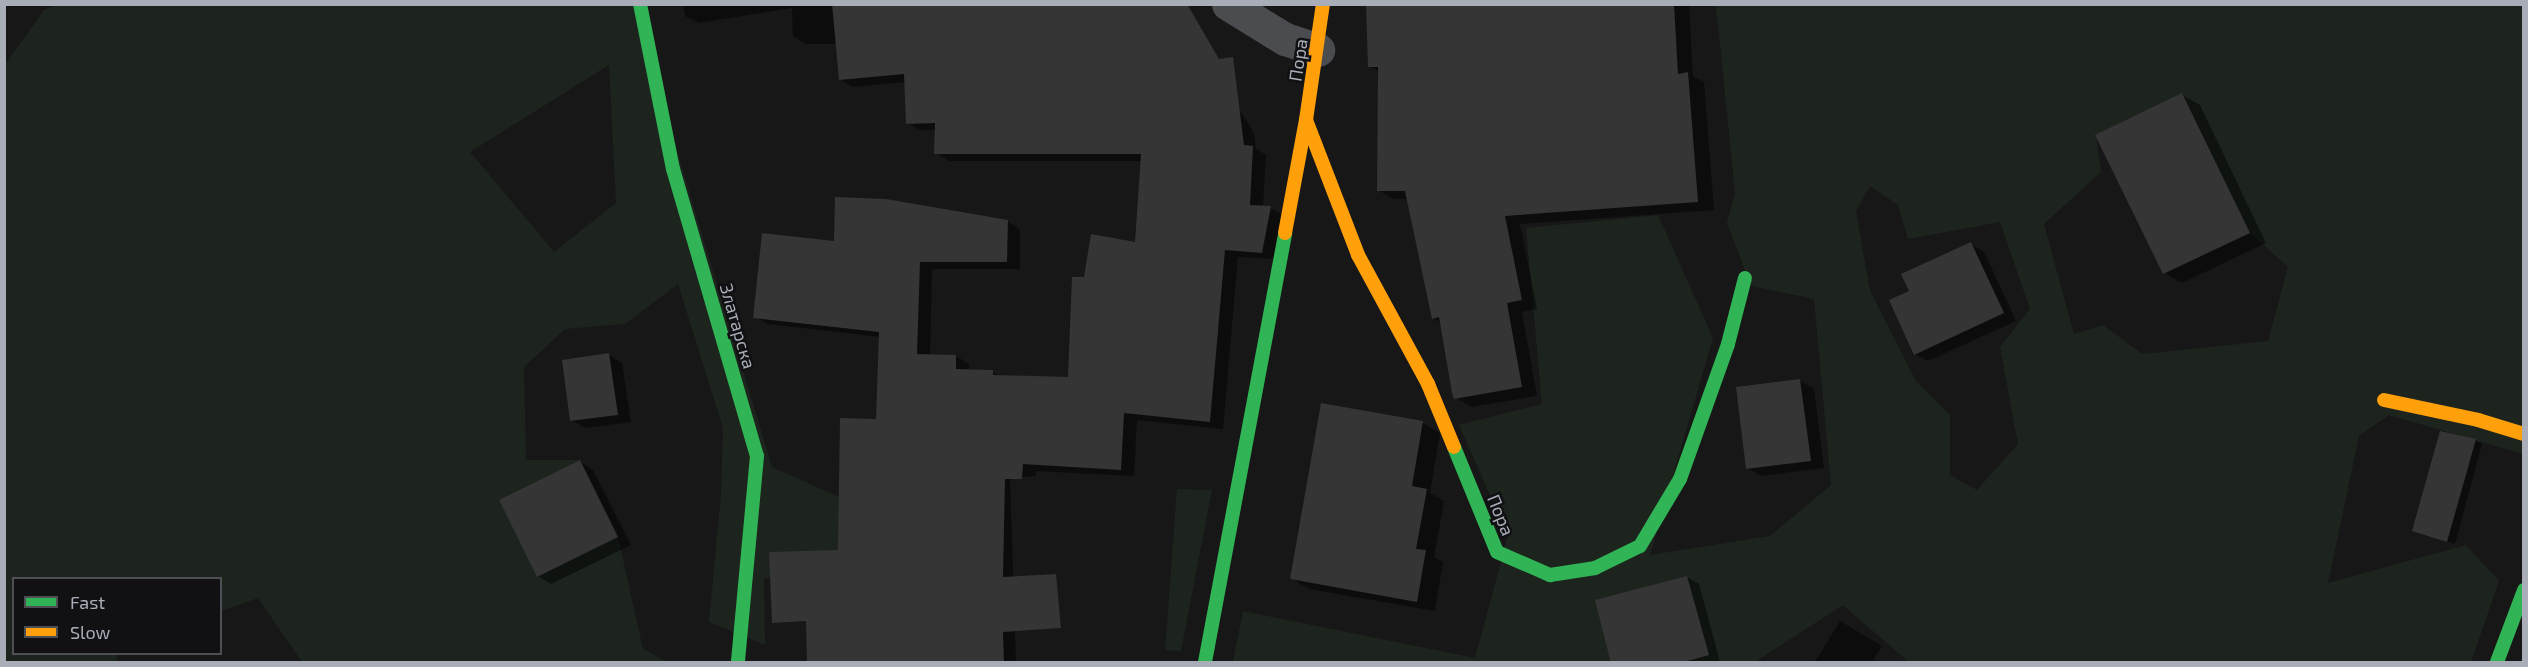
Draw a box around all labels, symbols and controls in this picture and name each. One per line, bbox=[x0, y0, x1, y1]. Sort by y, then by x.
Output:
street label: Пора bbox=[1284, 37, 1312, 83]
street label: Златарска bbox=[716, 281, 760, 371]
street label: Пора bbox=[1483, 491, 1519, 539]
legend bbox=[12, 577, 222, 655]
text: Fast bbox=[70, 591, 105, 613]
text: Slow bbox=[70, 621, 110, 643]

